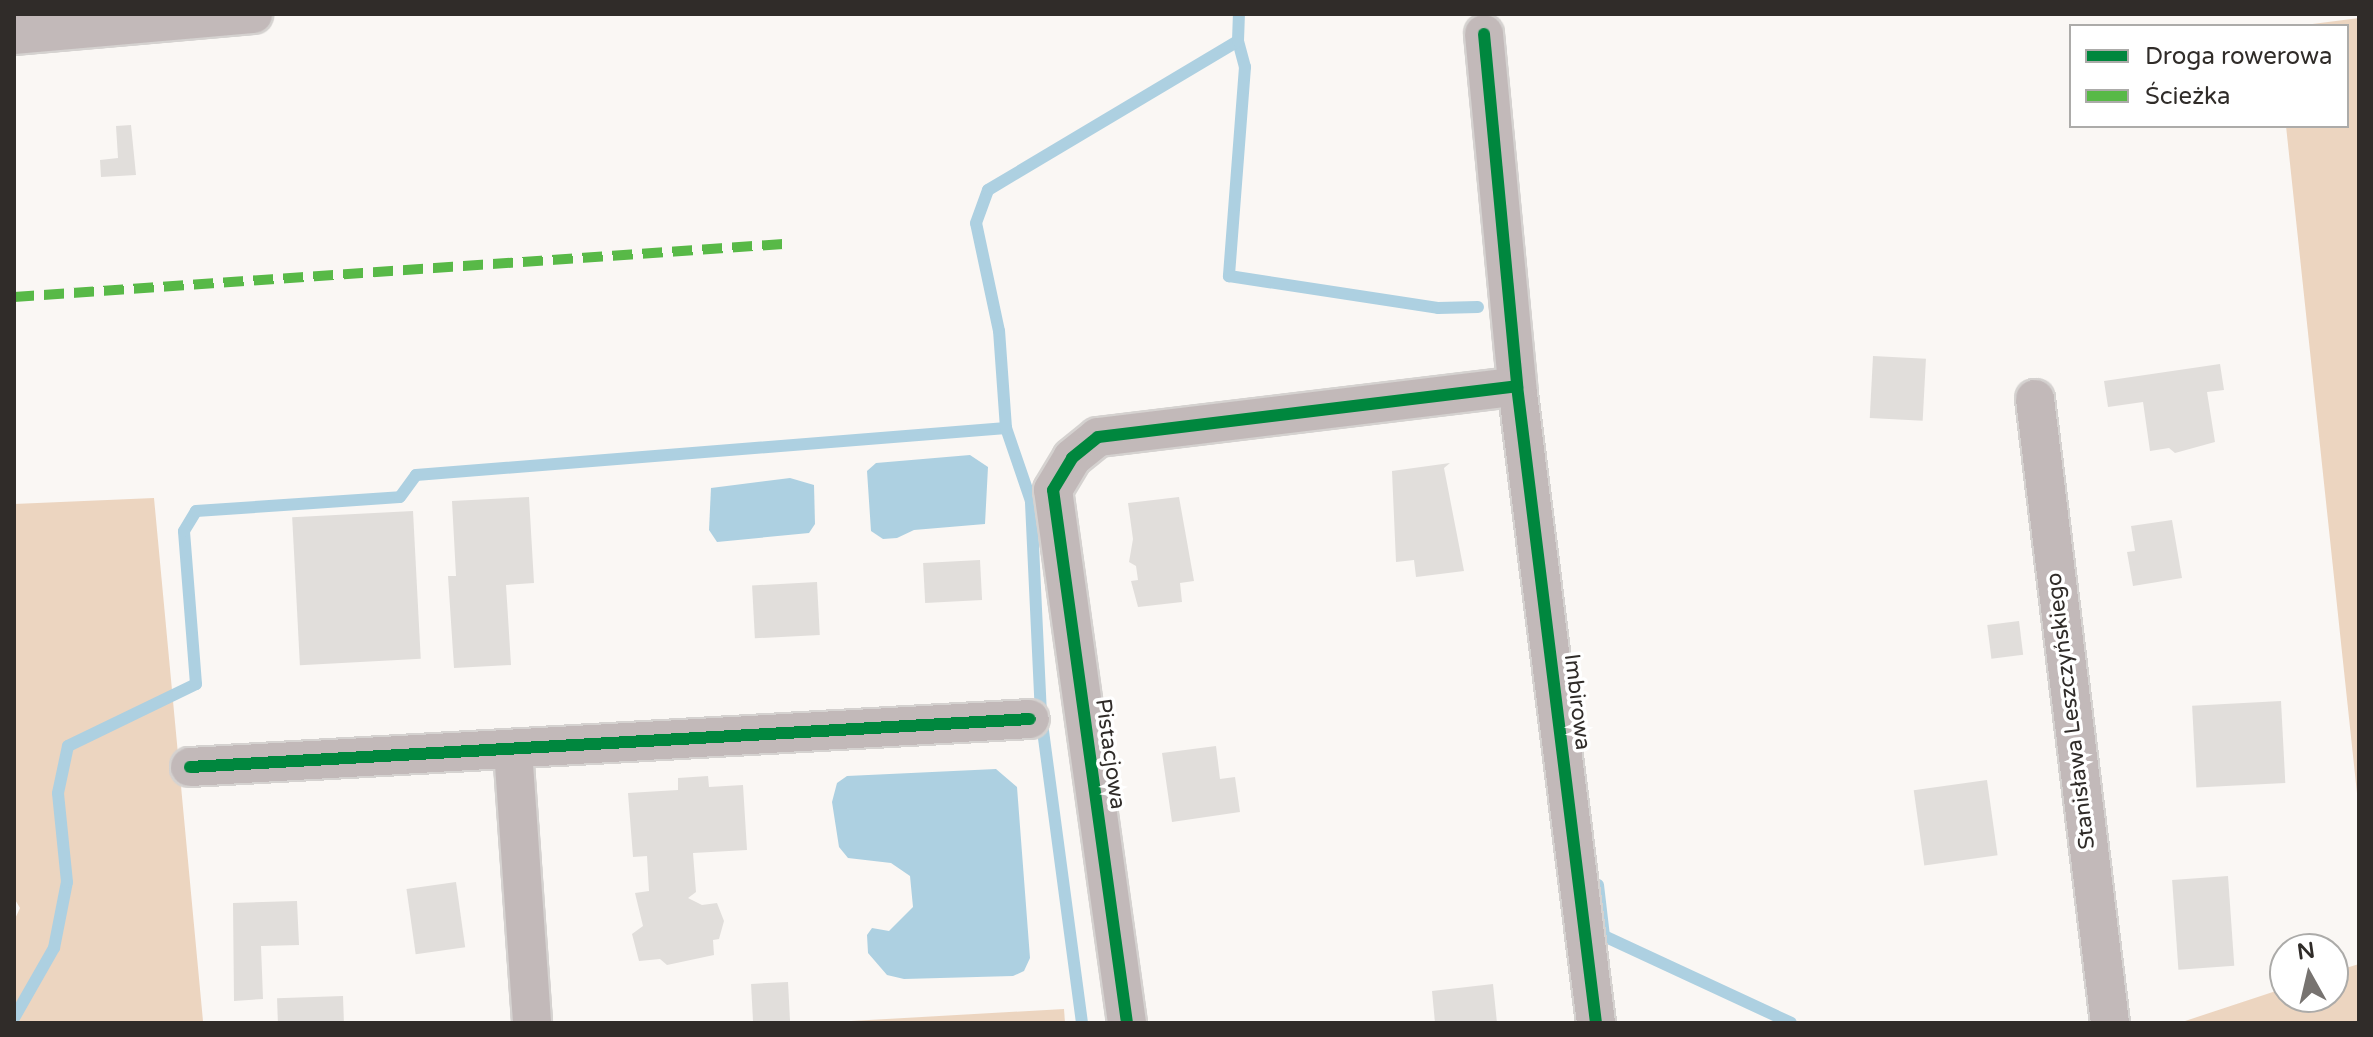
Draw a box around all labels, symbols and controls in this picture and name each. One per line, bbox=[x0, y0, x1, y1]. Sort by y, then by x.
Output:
legend bbox=[2069, 24, 2349, 128]
text: Droga rowerowa bbox=[2145, 42, 2332, 71]
text: Ścieżka bbox=[2145, 82, 2230, 111]
street label: Stanisława Leszczyńskiego bbox=[2041, 571, 2101, 851]
street label: Imbirowa bbox=[1558, 652, 1596, 752]
street label: Pistacjowa bbox=[1089, 697, 1131, 811]
north arrow bbox=[2269, 933, 2349, 1013]
text: N bbox=[2295, 937, 2316, 965]

